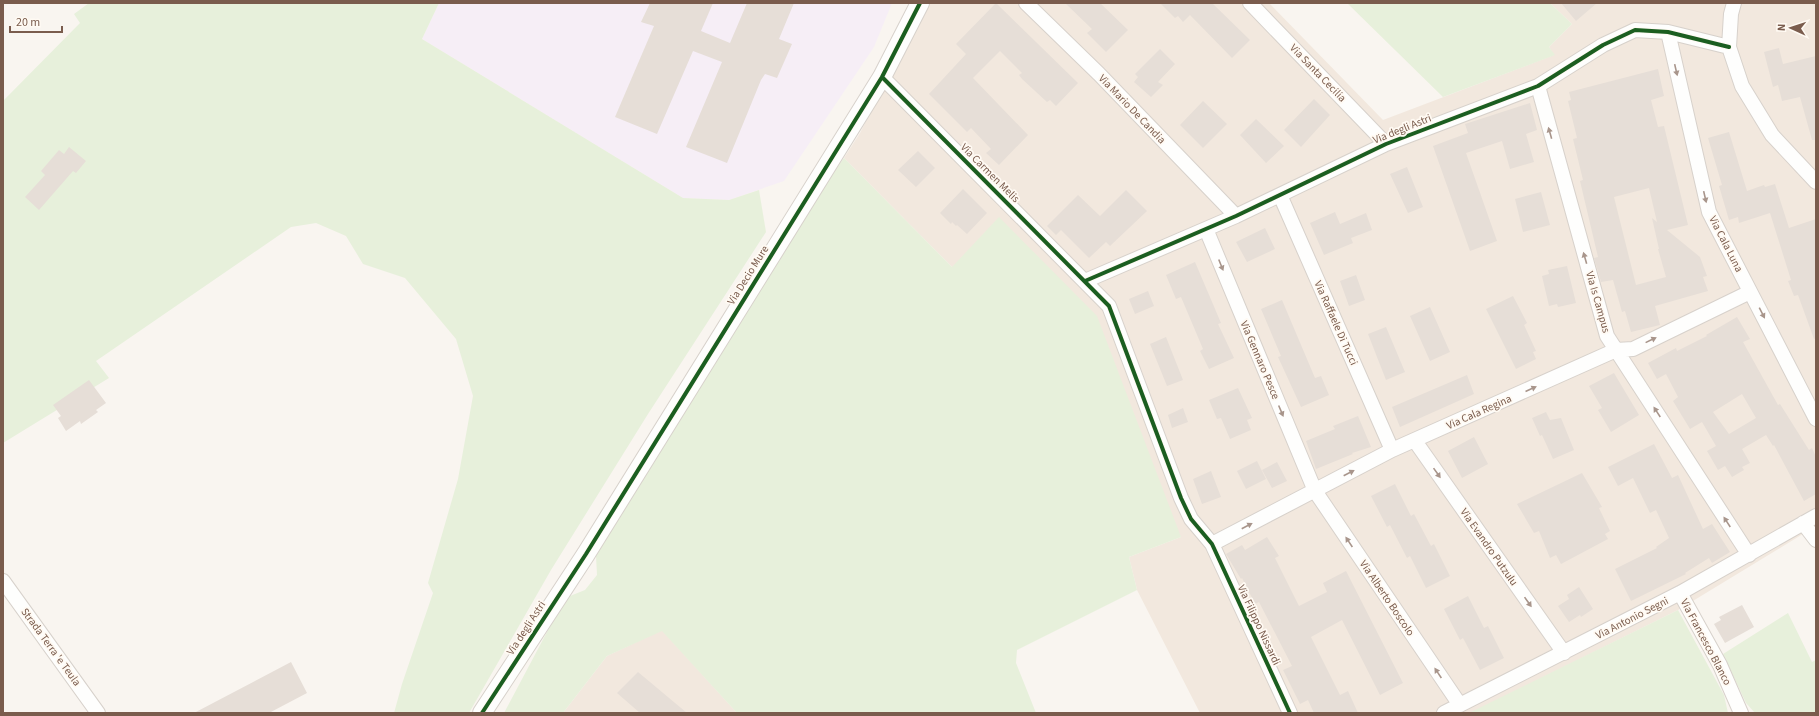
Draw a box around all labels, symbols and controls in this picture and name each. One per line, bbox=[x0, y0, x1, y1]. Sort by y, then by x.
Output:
scale bar bbox=[10, 8, 62, 34]
north arrow bbox=[1771, 8, 1811, 48]
text: 20 m bbox=[16, 14, 40, 31]
text: N bbox=[1774, 23, 1789, 32]
street label: Via Santa Cecilia bbox=[1286, 41, 1350, 105]
one-way arrow bbox=[1674, 64, 1680, 76]
street label: Via Mario De Candia bbox=[1095, 71, 1169, 147]
street label: Via degli Astri bbox=[1371, 110, 1433, 148]
one-way arrow bbox=[1547, 127, 1553, 139]
street label: Via Carmen Melis bbox=[957, 140, 1023, 206]
one-way arrow bbox=[1703, 191, 1709, 203]
street label: Via Cala Luna bbox=[1705, 213, 1747, 275]
street label: Via Decio Mure bbox=[724, 242, 772, 308]
one-way arrow bbox=[1582, 252, 1588, 264]
one-way arrow bbox=[1217, 259, 1224, 271]
street label: Via Is Campus bbox=[1582, 269, 1614, 335]
street label: Via Raffaele Di Tucci bbox=[1311, 278, 1361, 368]
one-way arrow bbox=[1758, 308, 1765, 319]
street label: Via Gennaro Pesce bbox=[1237, 318, 1284, 402]
one-way arrow bbox=[1645, 337, 1656, 343]
one-way arrow bbox=[1525, 386, 1536, 392]
street label: Via Cala Regina bbox=[1444, 391, 1514, 433]
one-way arrow bbox=[1279, 405, 1285, 417]
one-way arrow bbox=[1653, 407, 1661, 418]
one-way arrow bbox=[1433, 468, 1441, 478]
one-way arrow bbox=[1344, 469, 1355, 476]
street label: Via Evandro Putzulu bbox=[1457, 505, 1521, 589]
one-way arrow bbox=[1724, 516, 1731, 528]
one-way arrow bbox=[1241, 523, 1253, 529]
one-way arrow bbox=[1345, 537, 1353, 547]
street label: Via Alberto Boscolo bbox=[1356, 557, 1418, 639]
street label: Via Filippo Nissardi bbox=[1234, 582, 1284, 668]
street label: Via Antonio Segni bbox=[1593, 593, 1671, 643]
street label: Via Francesco Blanco bbox=[1677, 596, 1735, 688]
one-way arrow bbox=[1524, 597, 1532, 607]
street label: Via degli Astri bbox=[503, 598, 549, 658]
street label: Strada Terra 'e Teula bbox=[18, 605, 84, 689]
one-way arrow bbox=[1434, 668, 1442, 678]

